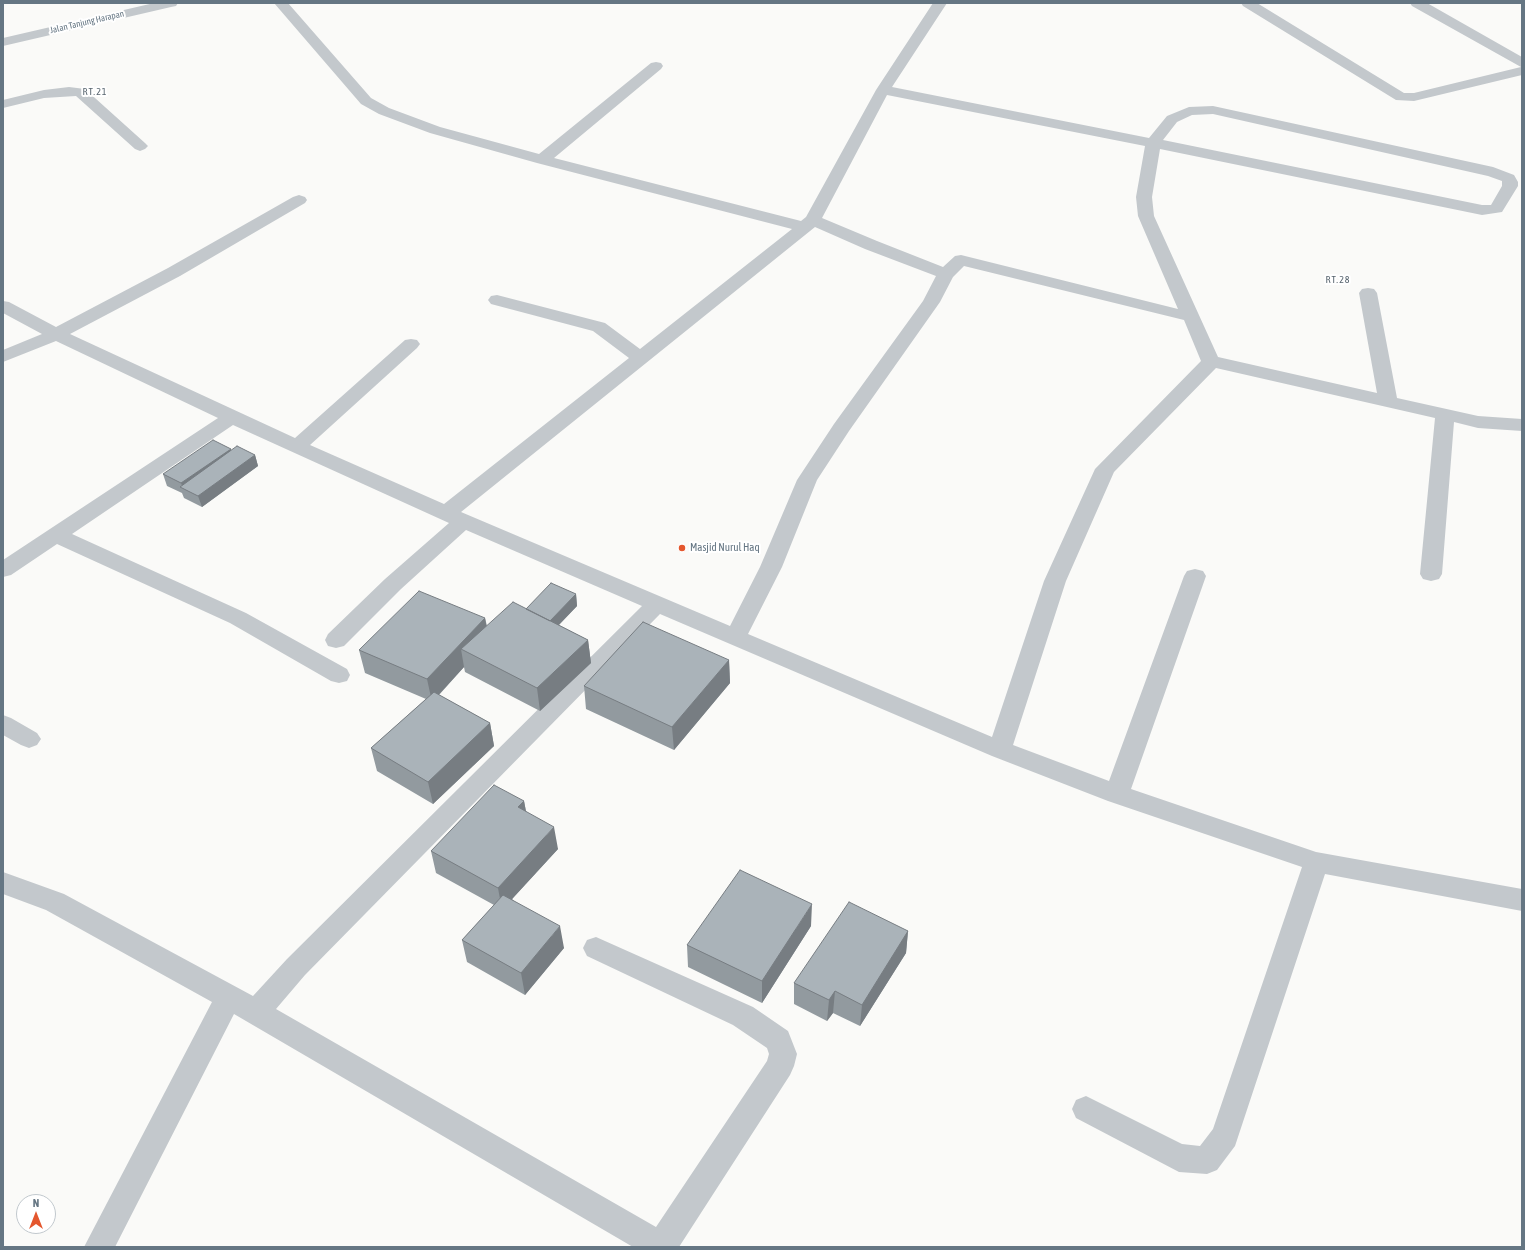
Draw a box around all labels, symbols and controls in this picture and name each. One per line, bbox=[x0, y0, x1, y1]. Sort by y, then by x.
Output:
street label: Jalan Tanjung Harapan bbox=[49, 8, 125, 36]
district label: RT.21 bbox=[82, 86, 108, 98]
district label: RT.28 bbox=[1325, 274, 1351, 286]
place label: Masjid Nurul Haq bbox=[690, 541, 760, 555]
marker: Masjid Nurul Haq bbox=[677, 543, 687, 553]
north arrow bbox=[16, 1194, 56, 1234]
text: N bbox=[33, 1197, 39, 1209]

